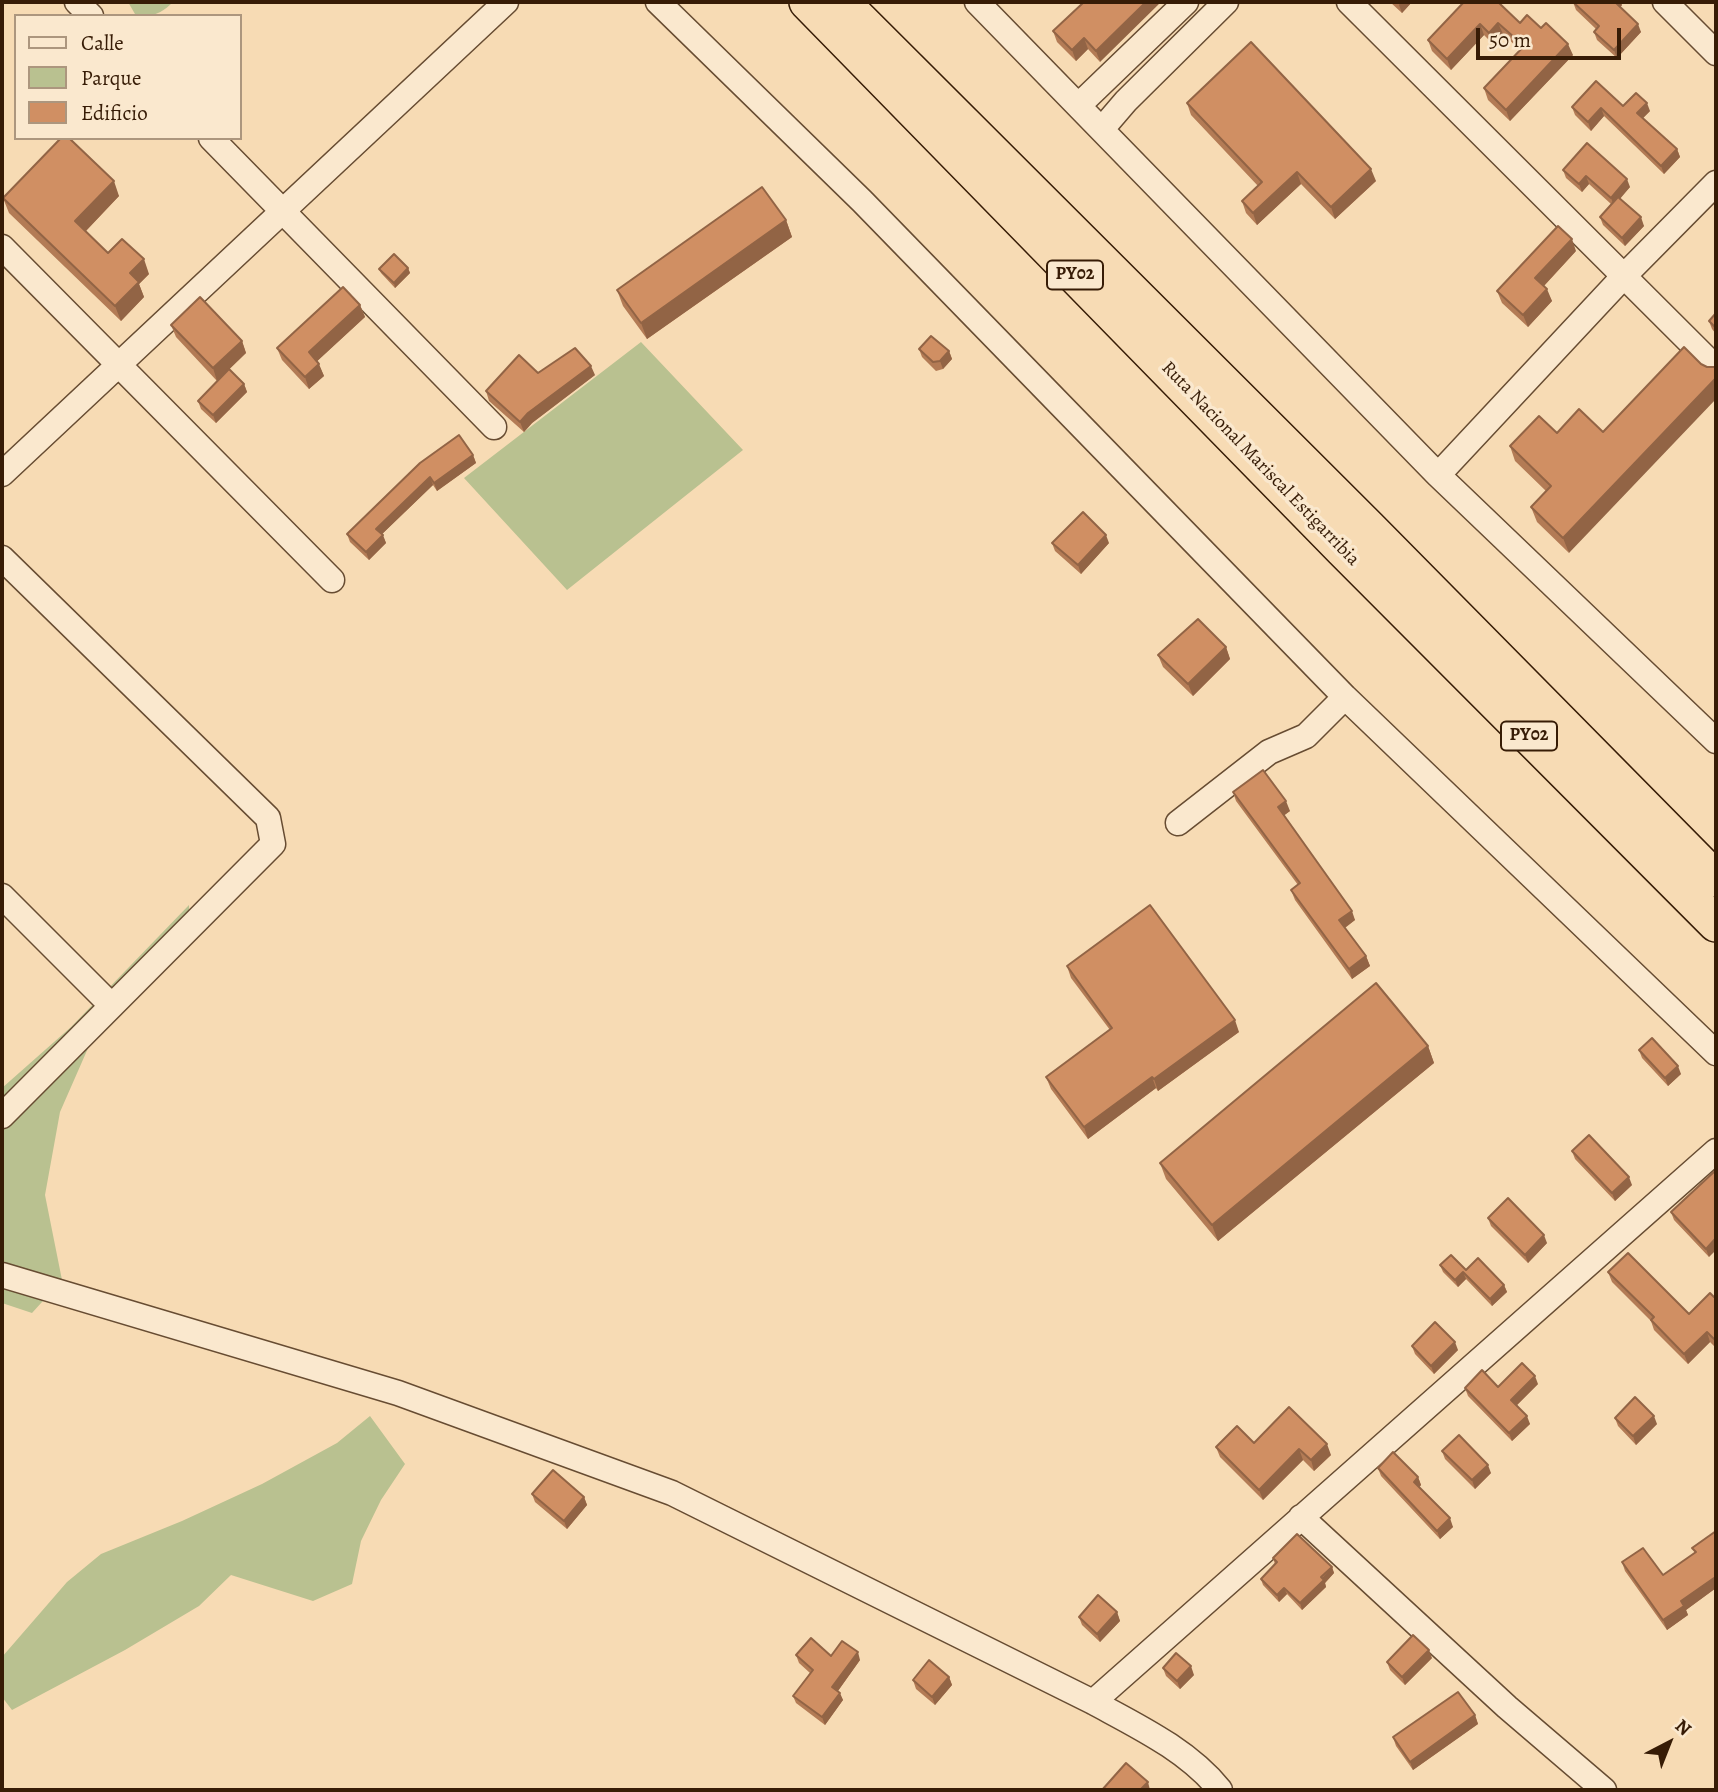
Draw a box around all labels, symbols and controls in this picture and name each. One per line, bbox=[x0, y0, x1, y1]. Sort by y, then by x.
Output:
legend bbox=[14, 14, 242, 140]
scale bar bbox=[1480, 14, 1625, 58]
text: 50 m bbox=[1489, 26, 1531, 54]
text: Calle bbox=[81, 29, 124, 57]
text: Parque bbox=[81, 64, 141, 92]
text: Edificio bbox=[81, 99, 148, 127]
road number: PY02 bbox=[1047, 260, 1103, 290]
street label: Ruta Nacional Mariscal Estigarribia bbox=[1156, 357, 1364, 571]
road number: PY02 bbox=[1501, 722, 1557, 750]
north arrow bbox=[1634, 1708, 1704, 1778]
text: N bbox=[1669, 1713, 1697, 1742]

